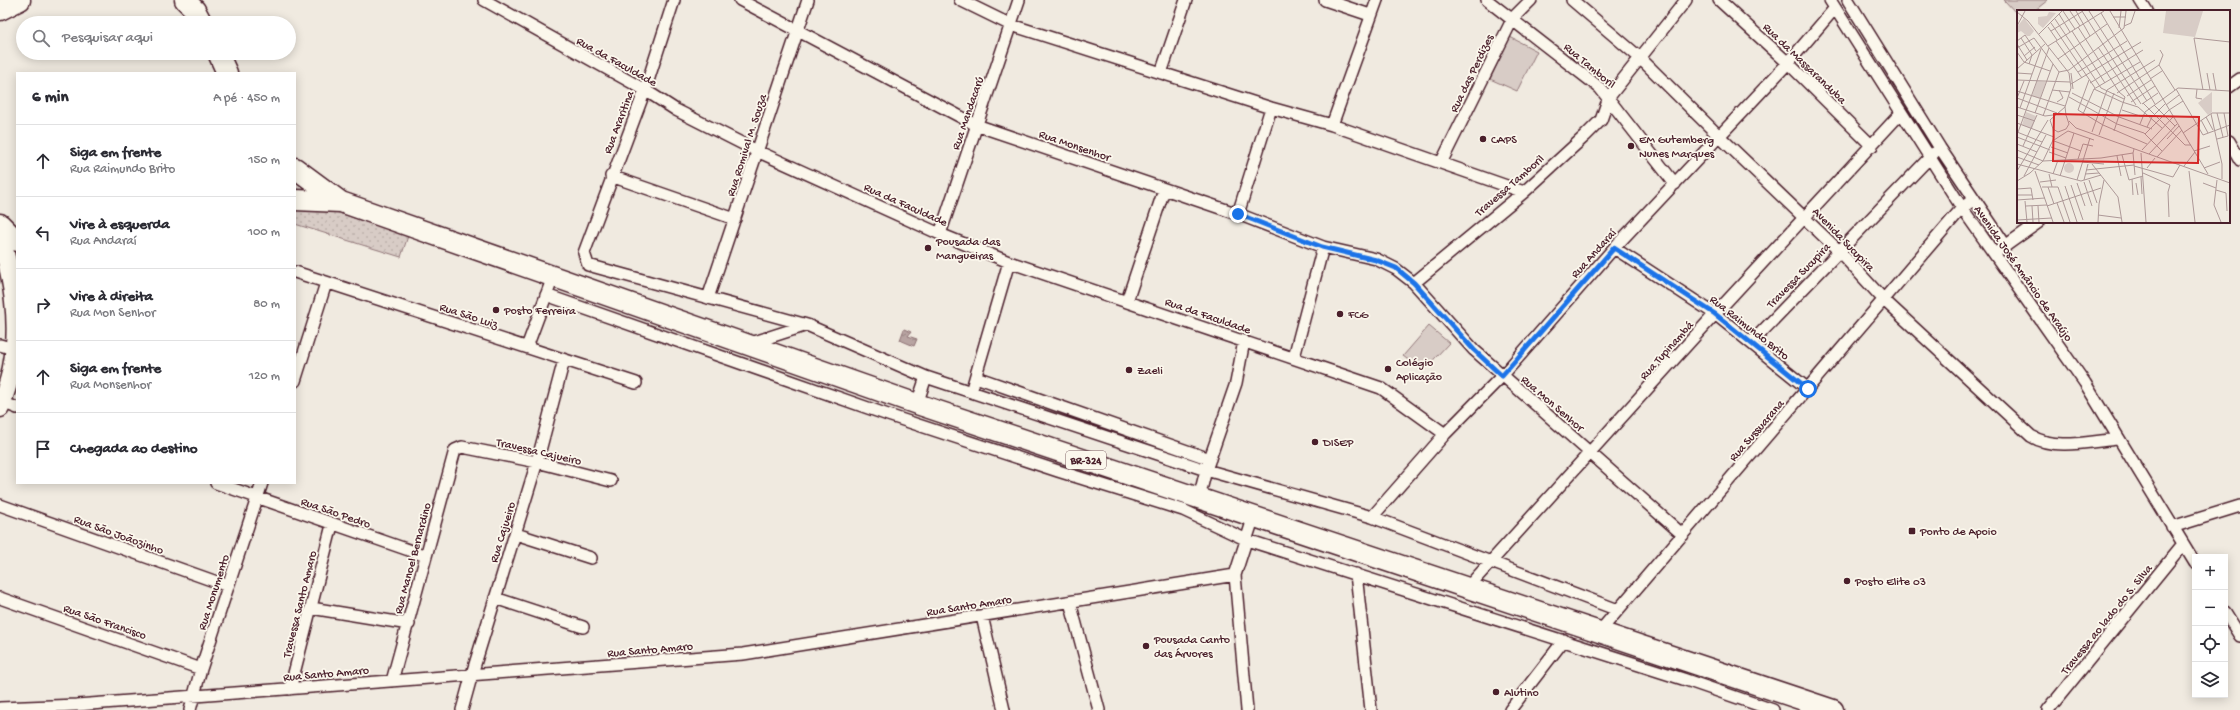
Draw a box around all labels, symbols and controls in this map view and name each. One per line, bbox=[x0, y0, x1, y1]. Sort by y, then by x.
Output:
inset map bbox=[2017, 10, 2230, 223]
search box bbox=[16, 16, 296, 60]
street label: Rua da Massaranduba bbox=[1759, 21, 1849, 108]
icon: search bbox=[30, 27, 52, 49]
text: Pesquisar aqui bbox=[62, 29, 153, 47]
street label: Rua das Perdizes bbox=[1448, 32, 1498, 115]
street label: Rua da Faculdade bbox=[573, 35, 659, 91]
street label: Rua Tamboril bbox=[1560, 41, 1618, 92]
street label: Rua Mandacarú bbox=[950, 75, 988, 152]
text: 6 min bbox=[32, 88, 68, 108]
street label: Rua Araritina bbox=[601, 89, 638, 156]
text: A pé · 450 m bbox=[213, 91, 280, 106]
street label: Rua Romival M. Souza bbox=[725, 92, 771, 199]
street label: Rua Monsenhor bbox=[1037, 128, 1114, 166]
marker: CAPS bbox=[1478, 134, 1488, 144]
place label: CAPS bbox=[1491, 134, 1517, 148]
place label: EM Gutemberg Nunes Marques bbox=[1639, 134, 1715, 162]
marker: EM Gutemberg Nunes Marques bbox=[1626, 141, 1636, 151]
text: Siga em frente bbox=[70, 144, 161, 162]
icon: ahead bbox=[32, 150, 54, 172]
street label: Travessa Tamboril bbox=[1472, 152, 1548, 221]
text: 150 m bbox=[248, 153, 280, 168]
text: Rua Raimundo Brito bbox=[70, 162, 175, 177]
street label: Rua da Faculdade bbox=[861, 181, 950, 231]
street label: Avenida José Amâncio de Araújo bbox=[1970, 204, 2075, 345]
route end bbox=[1229, 205, 1247, 223]
street label: Avenida Sucupira bbox=[1808, 205, 1877, 276]
text: Vire à esquerda bbox=[70, 216, 170, 234]
icon: left bbox=[32, 222, 54, 244]
text: 100 m bbox=[248, 225, 280, 240]
street label: Rua Andaraí bbox=[1569, 227, 1620, 282]
text: Rua Andaraí bbox=[70, 234, 137, 249]
place label: Pousada das Mangueiras bbox=[935, 236, 1001, 264]
street label: Travessa Sucupira bbox=[1764, 240, 1834, 313]
marker: Pousada das Mangueiras bbox=[923, 243, 933, 253]
text: Vire à direita bbox=[70, 288, 153, 306]
street label: Rua Raimundo Brito bbox=[1706, 293, 1791, 364]
icon: right bbox=[32, 294, 54, 316]
street label: Rua da Faculdade bbox=[1162, 296, 1253, 338]
text: 80 m bbox=[253, 297, 280, 312]
street label: Rua São Luiz bbox=[437, 301, 500, 333]
marker: Posto Ferreira bbox=[491, 305, 501, 315]
place label: Posto Ferreira bbox=[503, 305, 576, 319]
text: Rua Mon Senhor bbox=[70, 306, 155, 321]
marker: FCG bbox=[1335, 309, 1345, 319]
place label: FCG bbox=[1347, 309, 1369, 323]
street label: Rua Tupinambá bbox=[1638, 319, 1698, 384]
place label: Colégio Aplicação bbox=[1396, 357, 1442, 385]
text: Siga em frente bbox=[70, 360, 161, 378]
marker: Colégio Aplicação bbox=[1383, 364, 1393, 374]
marker: Zaeli bbox=[1124, 365, 1134, 375]
place label: Zaeli bbox=[1137, 365, 1163, 379]
icon: ahead bbox=[32, 366, 54, 388]
text: 120 m bbox=[249, 369, 280, 384]
street label: Rua Mon Senhor bbox=[1517, 373, 1587, 437]
text: Rua Monsenhor bbox=[70, 378, 151, 393]
route start bbox=[1799, 380, 1817, 398]
street label: Rua Sussuarana bbox=[1727, 397, 1788, 465]
street label: Travessa Cajueiro bbox=[494, 436, 582, 470]
marker: DISEP bbox=[1310, 437, 1320, 447]
place label: DISEP bbox=[1322, 437, 1354, 451]
icon: arrive bbox=[32, 438, 54, 460]
text: Chegada ao destino bbox=[70, 440, 197, 458]
road number: BR-324 bbox=[1066, 451, 1106, 469]
street label: Rua São Pedro bbox=[299, 495, 372, 532]
street label: Rua Cajueiro bbox=[488, 500, 520, 565]
street label: Rua Manoel Bernardino bbox=[392, 501, 436, 616]
street label: Rua São Joãozinho bbox=[72, 513, 165, 559]
marker: Ponto de Apoio bbox=[1907, 526, 1917, 536]
place label: Ponto de Apoio bbox=[1919, 526, 1997, 540]
street label: Travessa Santo Amaro bbox=[281, 549, 321, 661]
street label: Rua Monumento bbox=[196, 553, 234, 632]
map controls bbox=[2192, 554, 2228, 698]
button: + bbox=[2192, 554, 2228, 590]
street label: Travessa ao lado do S. Silva bbox=[2058, 562, 2156, 679]
marker: Posto Elite 03 bbox=[1842, 576, 1852, 586]
place label: Posto Elite 03 bbox=[1854, 576, 1926, 590]
button: − bbox=[2192, 590, 2228, 626]
street label: Rua Santo Amaro bbox=[926, 593, 1013, 621]
street label: Rua São Francisco bbox=[61, 602, 148, 644]
button: locate bbox=[2192, 626, 2228, 662]
place label: Pousada Canto das Árvores bbox=[1153, 634, 1230, 662]
street label: Rua Santo Amaro bbox=[607, 640, 694, 662]
marker: Pousada Canto das Árvores bbox=[1141, 641, 1151, 651]
button: layers bbox=[2192, 662, 2228, 698]
street label: Rua Santo Amaro bbox=[283, 664, 370, 686]
marker: Alutino bbox=[1491, 687, 1501, 697]
place label: Alutino bbox=[1504, 687, 1539, 701]

